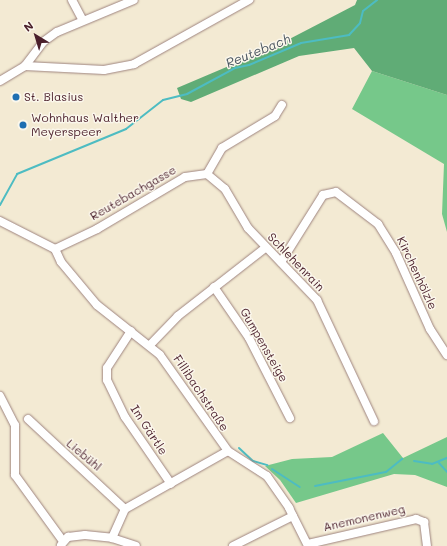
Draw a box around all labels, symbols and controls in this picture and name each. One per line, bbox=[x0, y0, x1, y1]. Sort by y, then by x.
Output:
north arrow bbox=[16, 16, 56, 56]
text: N bbox=[20, 18, 36, 35]
water label: Reutebach bbox=[223, 31, 293, 71]
place label: St. Blasius bbox=[24, 90, 83, 104]
marker: St. Blasius bbox=[11, 92, 21, 102]
place label: Wohnhaus Walther Meyerspeer bbox=[31, 111, 139, 139]
marker: Wohnhaus Walther Meyerspeer bbox=[18, 120, 28, 130]
street label: Reutebachgasse bbox=[87, 163, 179, 223]
street label: Schlehenrain bbox=[265, 230, 327, 294]
street label: Kirchenhölzle bbox=[394, 234, 440, 312]
street label: Gumpensteige bbox=[237, 305, 291, 385]
street label: Fillibachstraße bbox=[170, 352, 232, 434]
street label: Im Gärtle bbox=[128, 402, 170, 458]
street label: Liebühl bbox=[64, 436, 104, 474]
street label: Anemonenweg bbox=[322, 502, 406, 534]

